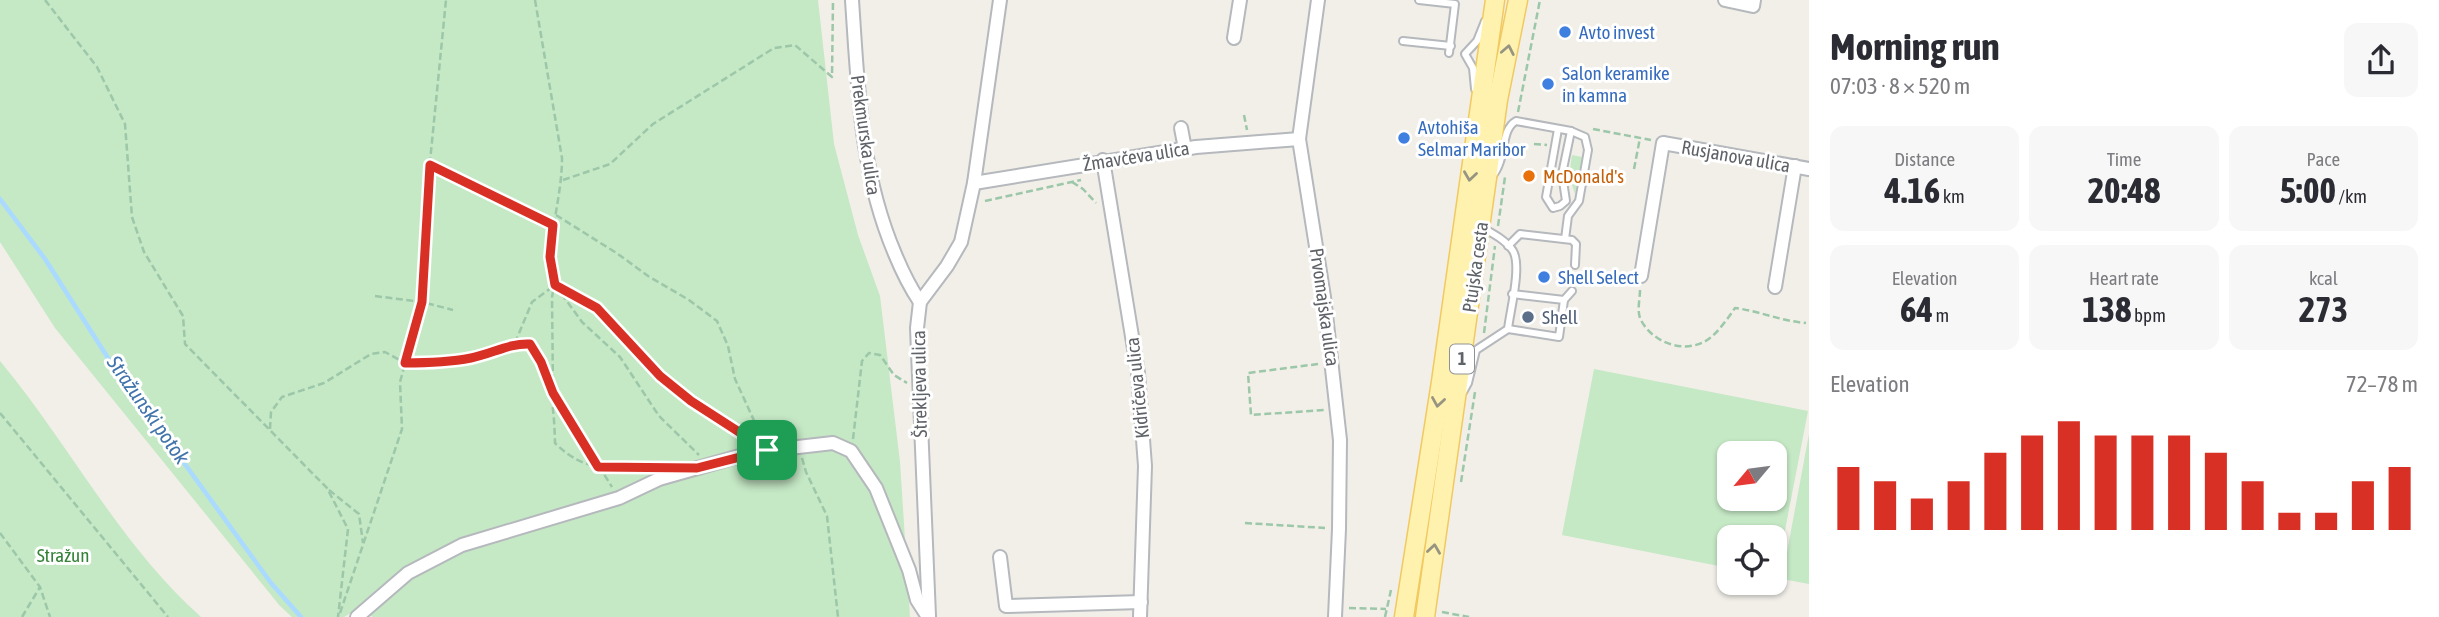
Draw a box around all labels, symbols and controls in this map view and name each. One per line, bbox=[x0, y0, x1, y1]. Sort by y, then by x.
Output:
place label: Avto invest bbox=[1579, 21, 1655, 43]
button: share bbox=[2344, 23, 2418, 97]
marker: Avto invest bbox=[1557, 24, 1573, 40]
text: Morning run bbox=[1830, 25, 2000, 68]
one-way arrow bbox=[1500, 44, 1515, 56]
place label: Salon keramike in kamna bbox=[1562, 62, 1670, 106]
street label: Prekmurska ulica bbox=[847, 73, 885, 197]
text: 07:03 · 8 × 520 m bbox=[1830, 73, 1970, 99]
marker: Salon keramike in kamna bbox=[1540, 76, 1556, 92]
place label: Avtohiša Selmar Maribor bbox=[1418, 116, 1526, 160]
marker: Avtohiša Selmar Maribor bbox=[1396, 130, 1412, 146]
street label: Rusjanova ulica bbox=[1680, 136, 1792, 176]
street label: Žmavčeva ulica bbox=[1081, 137, 1191, 175]
text: Distance bbox=[1894, 148, 1955, 170]
text: Time bbox=[2107, 148, 2141, 170]
text: Pace bbox=[2307, 148, 2340, 170]
place label: McDonald's bbox=[1543, 165, 1624, 187]
marker: McDonald's bbox=[1521, 168, 1537, 184]
one-way arrow bbox=[1463, 170, 1478, 182]
text: 4.16 bbox=[1885, 170, 1940, 210]
text: 20:48 bbox=[2088, 170, 2160, 210]
text: 5:00 bbox=[2280, 170, 2336, 210]
text: km bbox=[1940, 185, 1965, 207]
text: /km bbox=[2336, 185, 2367, 207]
street label: Ptujska cesta bbox=[1458, 220, 1492, 314]
street label: Prvomajska ulica bbox=[1306, 246, 1344, 368]
place label: Shell Select bbox=[1558, 266, 1639, 288]
text: Elevation bbox=[1892, 267, 1958, 289]
text: Heart rate bbox=[2089, 267, 2159, 289]
text: kcal bbox=[2309, 267, 2338, 289]
marker: Shell Select bbox=[1536, 269, 1552, 285]
text: 64 bbox=[1900, 289, 1933, 329]
text: 138 bbox=[2082, 289, 2132, 329]
text: 273 bbox=[2299, 289, 2348, 329]
text: m bbox=[1933, 304, 1949, 326]
text: bpm bbox=[2132, 304, 2166, 326]
place label: Shell bbox=[1542, 306, 1578, 328]
marker: Shell bbox=[1520, 309, 1536, 325]
street label: Štrekljeva ulica bbox=[907, 330, 931, 438]
street label: Kidričeva ulica bbox=[1121, 336, 1153, 440]
road number: 1 bbox=[1450, 344, 1474, 374]
water label: Stražunski potok bbox=[102, 350, 195, 469]
text: Elevation bbox=[1830, 371, 1910, 397]
text: 72–78 m bbox=[2346, 371, 2418, 397]
one-way arrow bbox=[1431, 396, 1446, 407]
pin bbox=[737, 420, 797, 480]
icon: arrive bbox=[748, 431, 786, 469]
north arrow bbox=[1717, 441, 1787, 511]
map controls bbox=[1717, 441, 1787, 595]
button: locate bbox=[1717, 525, 1787, 595]
park label: Stražun bbox=[37, 544, 89, 566]
one-way arrow bbox=[1426, 544, 1441, 555]

